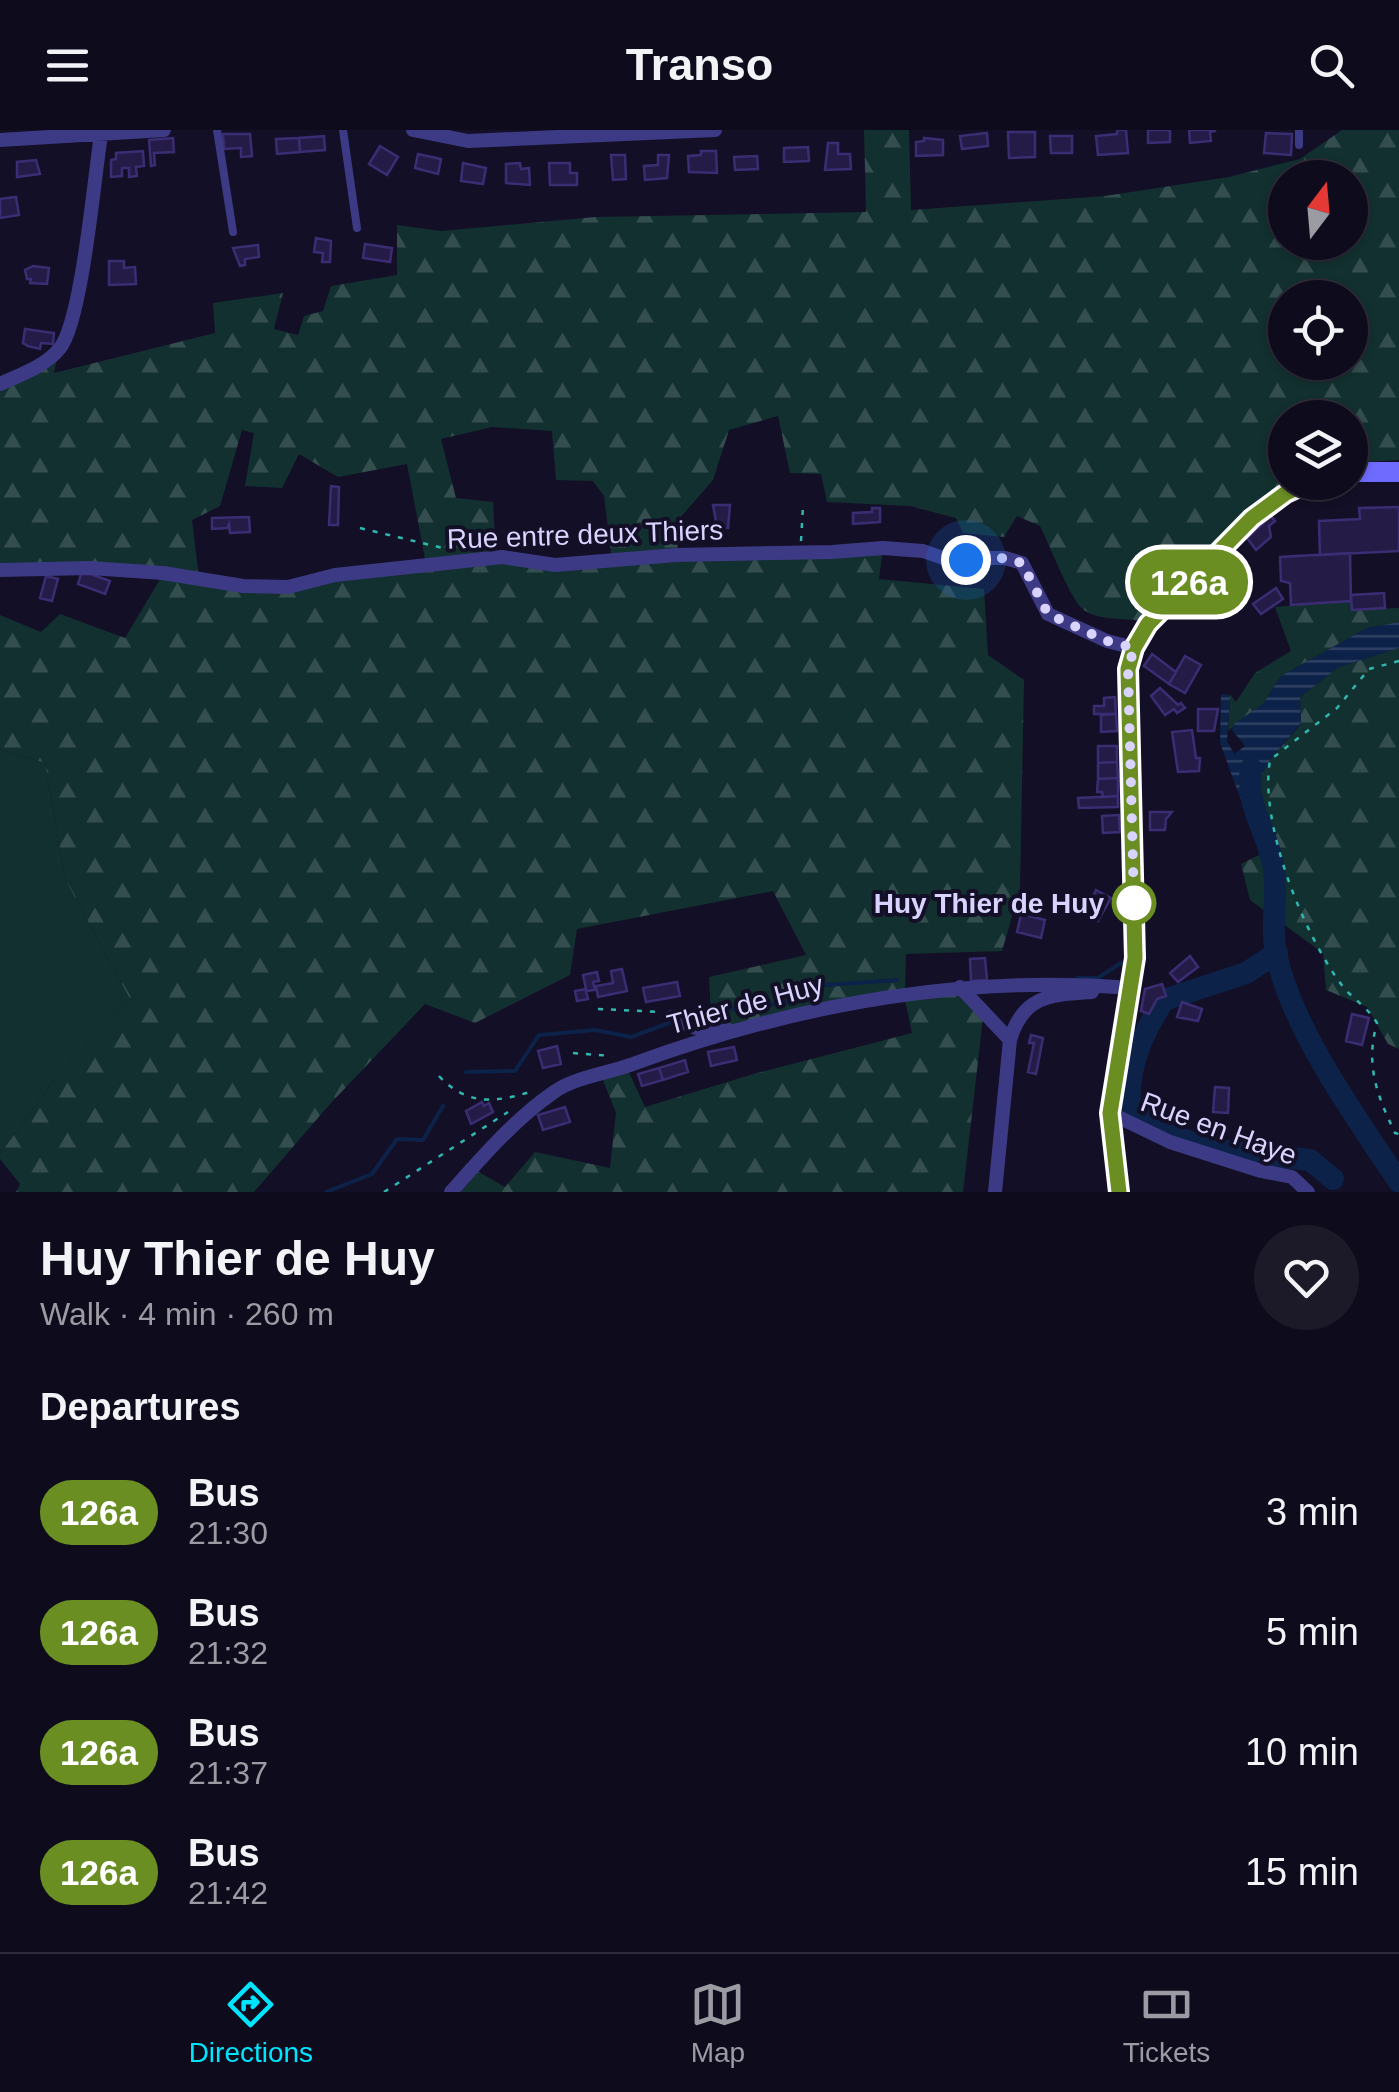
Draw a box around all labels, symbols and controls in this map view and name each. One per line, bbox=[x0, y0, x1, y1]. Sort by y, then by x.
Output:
icon: menu bbox=[40, 38, 95, 93]
icon: search bbox=[1304, 38, 1359, 93]
text: Transo bbox=[626, 39, 773, 90]
north arrow bbox=[1268, 160, 1368, 260]
map controls bbox=[1268, 160, 1368, 500]
button: locate bbox=[1268, 280, 1368, 380]
button: layers bbox=[1268, 400, 1368, 500]
street label: Rue entre deux Thiers bbox=[446, 514, 724, 555]
your location bbox=[941, 535, 991, 585]
line badge: 126a bbox=[1119, 550, 1259, 614]
text: 126a bbox=[1150, 563, 1228, 602]
marker: Huy Thier de Huy bbox=[1113, 882, 1155, 924]
place label: Huy Thier de Huy bbox=[874, 888, 1104, 919]
street label: Thier de Huy bbox=[664, 969, 827, 1040]
street label: Rue en Haye bbox=[1137, 1086, 1301, 1171]
button: heart bbox=[1254, 1225, 1359, 1330]
text: Huy Thier de Huy bbox=[40, 1232, 435, 1285]
text: Walk · 4 min · 260 m bbox=[40, 1296, 334, 1332]
text: Departures bbox=[40, 1386, 241, 1428]
text: Bus bbox=[188, 1472, 260, 1514]
text: 3 min bbox=[1266, 1491, 1359, 1533]
text: 126a bbox=[60, 1493, 138, 1532]
text: 21:30 bbox=[188, 1515, 268, 1551]
text: Bus bbox=[188, 1592, 260, 1634]
text: 5 min bbox=[1266, 1611, 1359, 1653]
text: 126a bbox=[60, 1613, 138, 1652]
text: 21:32 bbox=[188, 1635, 268, 1671]
text: Bus bbox=[188, 1712, 260, 1754]
text: 10 min bbox=[1245, 1731, 1359, 1773]
text: 126a bbox=[60, 1733, 138, 1772]
text: 21:37 bbox=[188, 1755, 268, 1791]
text: Bus bbox=[188, 1832, 260, 1874]
text: 15 min bbox=[1245, 1851, 1359, 1893]
text: 126a bbox=[60, 1853, 138, 1892]
text: 21:42 bbox=[188, 1875, 268, 1911]
tab: Directions bbox=[189, 1977, 313, 2069]
tab: Map bbox=[690, 1977, 745, 2069]
tab: Tickets bbox=[1123, 1977, 1210, 2069]

